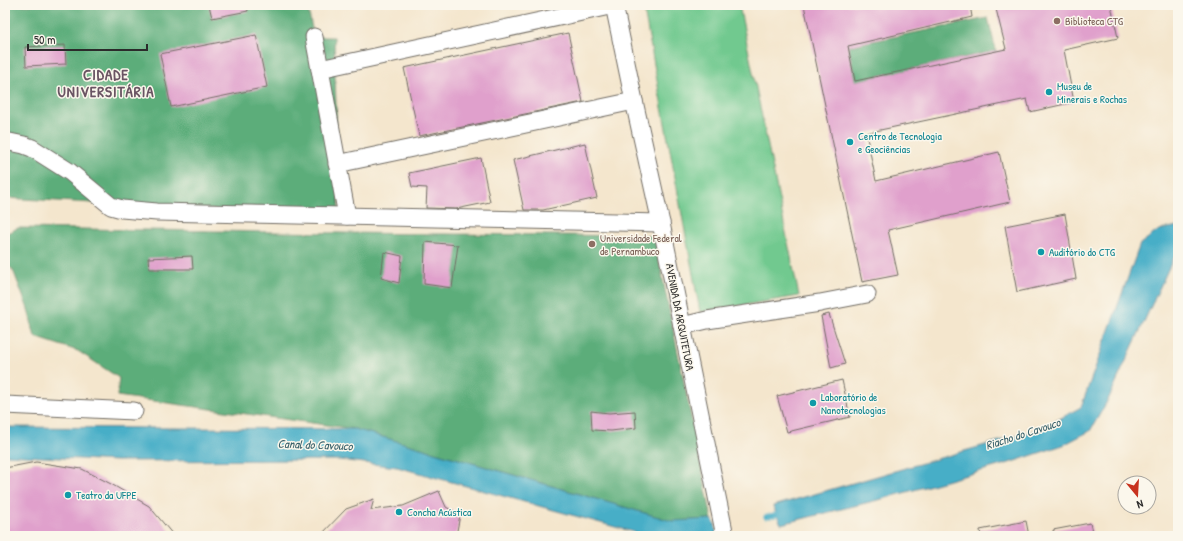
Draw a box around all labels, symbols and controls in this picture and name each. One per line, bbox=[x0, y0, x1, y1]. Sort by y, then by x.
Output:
place label: Biblioteca CTG bbox=[1065, 14, 1124, 28]
marker: Biblioteca CTG bbox=[1052, 16, 1062, 26]
scale bar bbox=[28, 26, 147, 52]
text: 50 m bbox=[34, 31, 55, 48]
district label: CIDADE UNIVERSITÁRIA bbox=[57, 64, 155, 102]
place label: Museu de Minerais e Rochas bbox=[1057, 79, 1127, 106]
marker: Museu de Minerais e Rochas bbox=[1044, 87, 1054, 97]
place label: Centro de Tecnologia e Geociências bbox=[858, 129, 942, 156]
marker: Centro de Tecnologia e Geociências bbox=[845, 137, 855, 147]
place label: Universidade Federal de Pernambuco bbox=[600, 231, 682, 258]
marker: Universidade Federal de Pernambuco bbox=[587, 239, 597, 249]
place label: Auditório do CTG bbox=[1049, 245, 1116, 259]
marker: Auditório do CTG bbox=[1036, 247, 1046, 257]
street label: AVENIDA DA ARQUITETURA bbox=[663, 262, 697, 372]
place label: Laboratório de Nanotecnologias bbox=[821, 390, 886, 417]
marker: Laboratório de Nanotecnologias bbox=[808, 398, 818, 408]
water label: Riacho do Cavouco bbox=[983, 413, 1063, 454]
water label: Canal do Cavouco bbox=[277, 435, 354, 454]
north arrow bbox=[1117, 475, 1157, 515]
place label: Teatro da UFPE bbox=[76, 488, 136, 502]
marker: Teatro da UFPE bbox=[63, 490, 73, 500]
text: N bbox=[1135, 497, 1145, 512]
place label: Concha Acústica bbox=[407, 505, 472, 519]
marker: Concha Acústica bbox=[394, 507, 404, 517]

